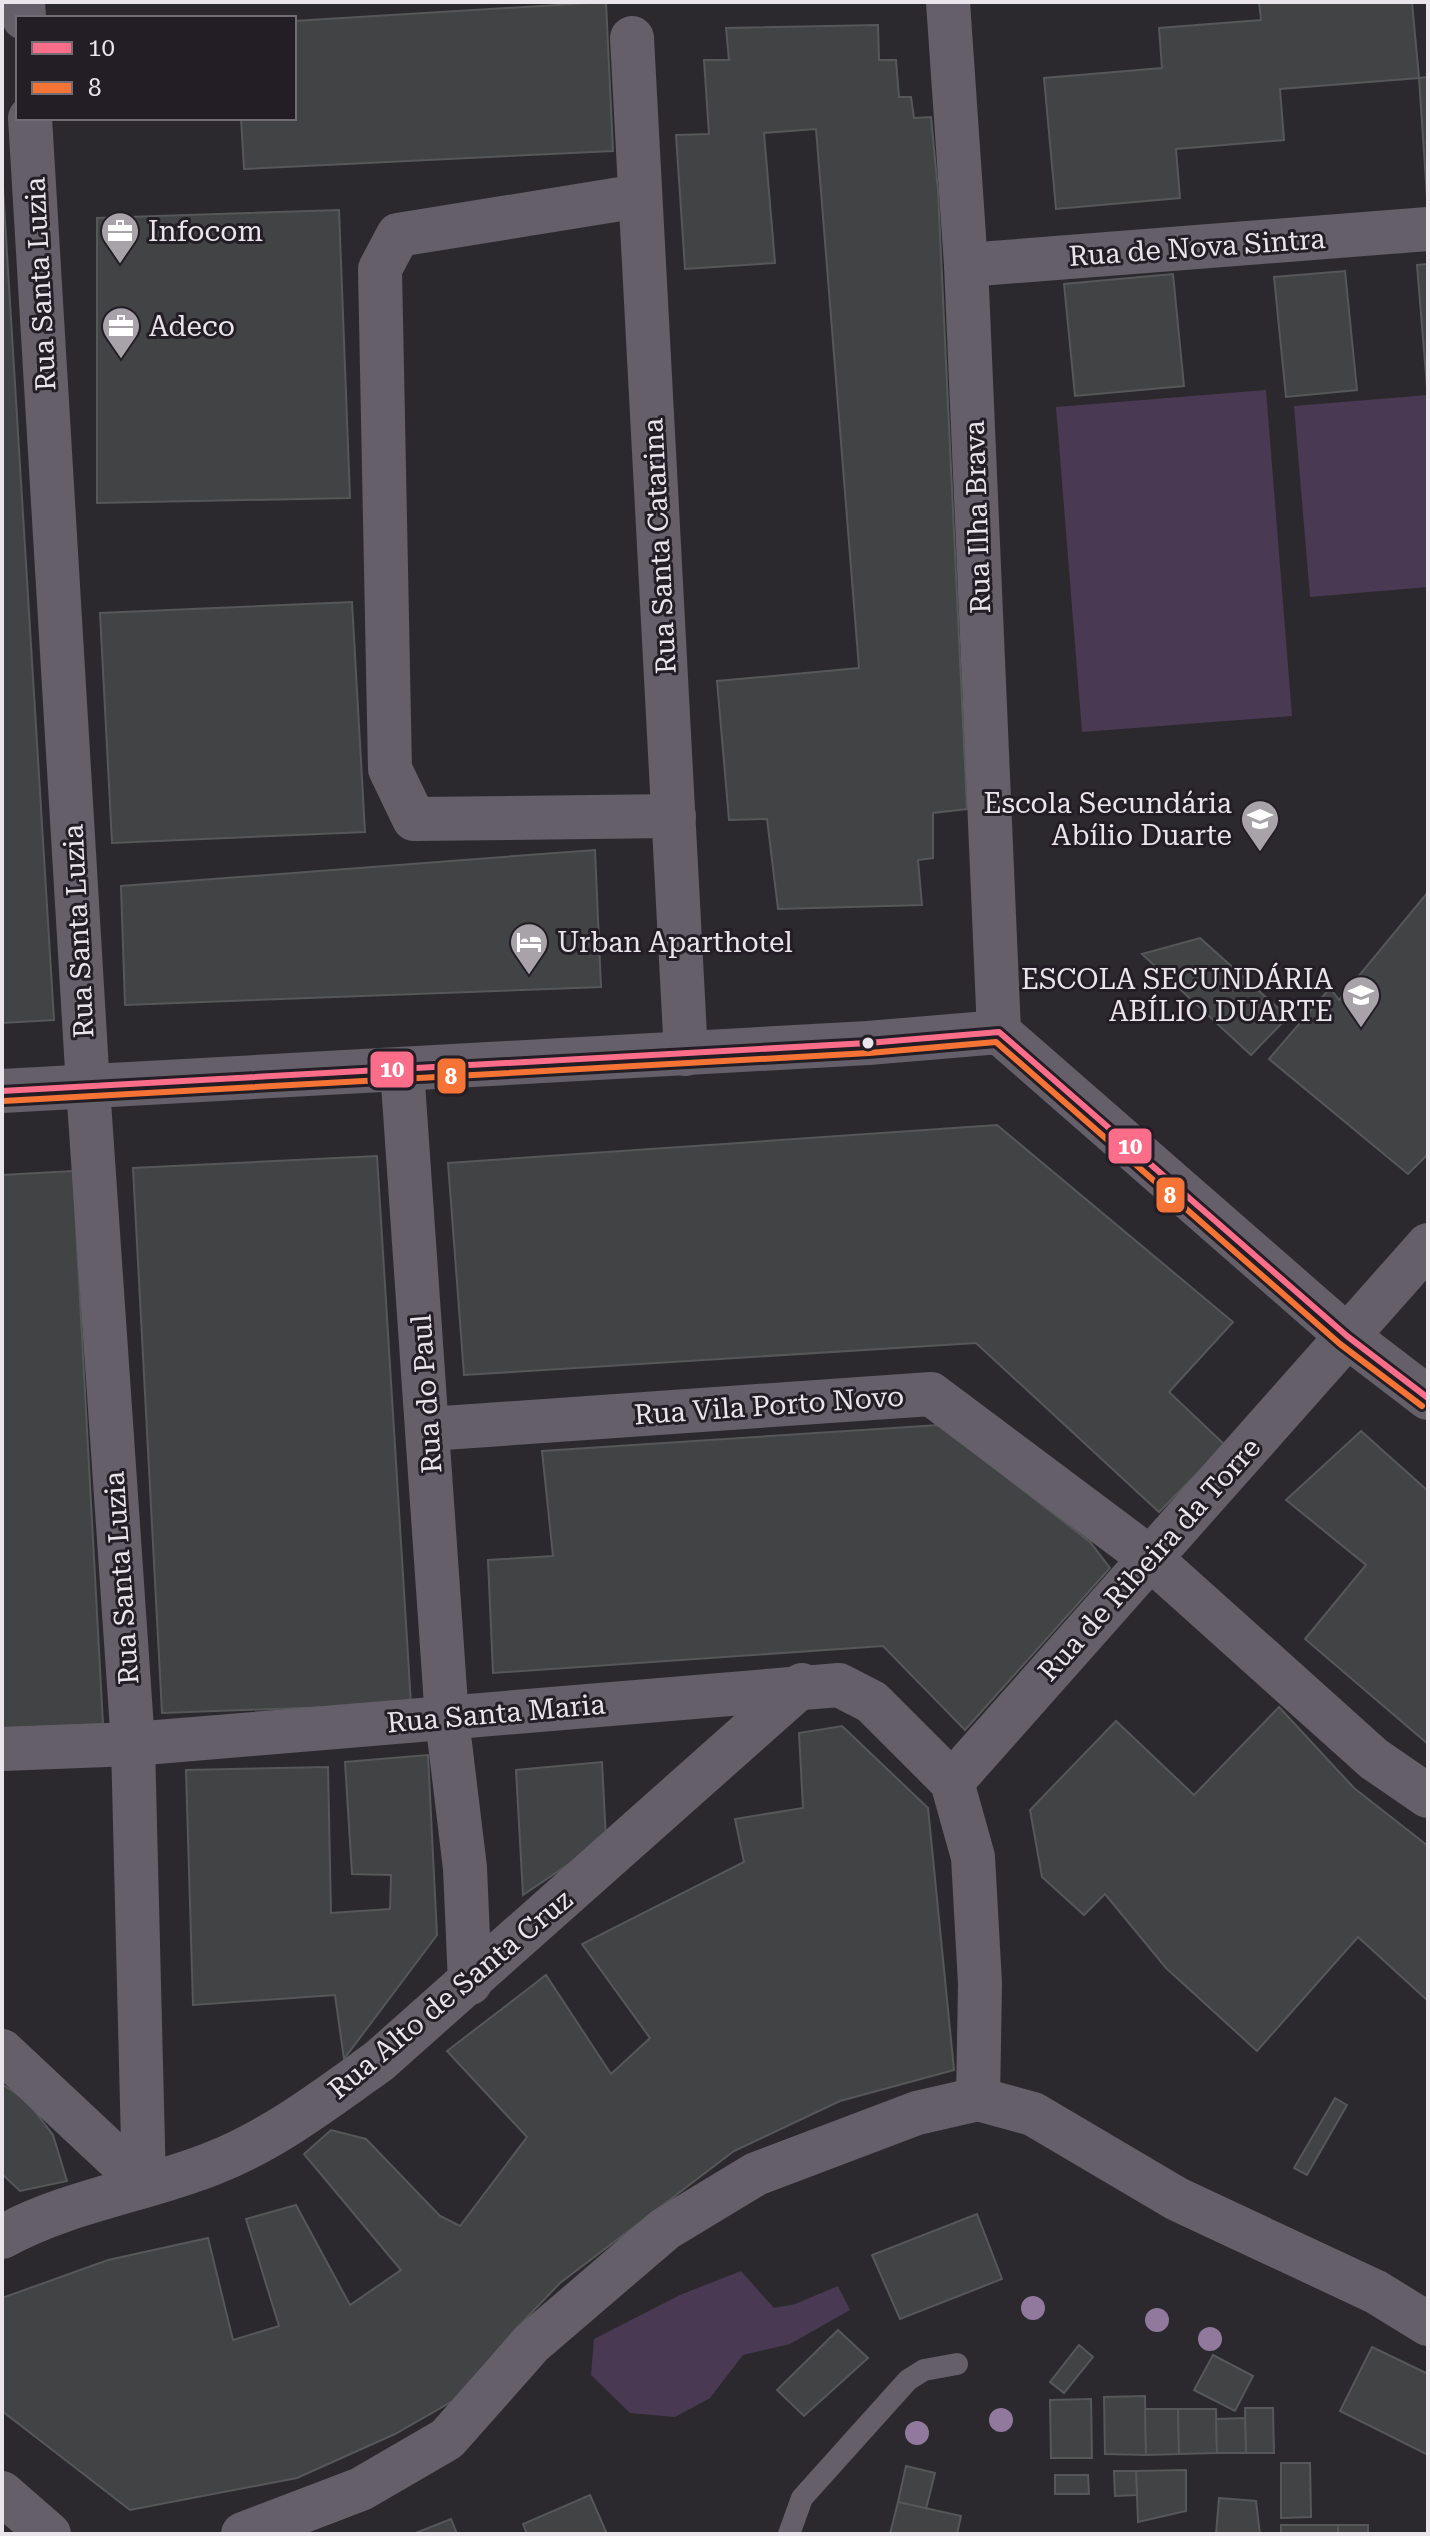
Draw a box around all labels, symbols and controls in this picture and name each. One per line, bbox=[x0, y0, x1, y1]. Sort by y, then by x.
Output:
legend bbox=[16, 16, 296, 120]
text: 10 bbox=[88, 34, 115, 62]
text: 8 bbox=[88, 74, 101, 102]
street label: Rua Santa Luzia bbox=[18, 176, 63, 392]
office icon: Infocom bbox=[99, 210, 141, 265]
place label: Infocom bbox=[148, 215, 263, 248]
street label: Rua de Nova Sintra bbox=[1068, 222, 1326, 273]
office icon: Adeco bbox=[100, 305, 142, 360]
place label: Adeco bbox=[149, 310, 235, 343]
street label: Rua Santa Catarina bbox=[636, 417, 683, 675]
street label: Rua Ilha Brava bbox=[958, 420, 997, 614]
place label: Escola Secundária Abílio Duarte bbox=[984, 787, 1232, 852]
school or university icon: Escola Secundária Abílio Duarte bbox=[1239, 798, 1281, 853]
street label: Rua Santa Luzia bbox=[56, 823, 101, 1039]
hotel icon: Urban Aparthotel bbox=[508, 921, 550, 976]
place label: Urban Aparthotel bbox=[557, 926, 793, 959]
place label: ESCOLA SECUNDÁRIA ABÍLIO DUARTE bbox=[1021, 962, 1333, 1028]
school or university icon: ESCOLA SECUNDÁRIA ABÍLIO DUARTE bbox=[1340, 974, 1382, 1029]
unlabelled marker bbox=[860, 1035, 876, 1051]
line badge: 10 bbox=[369, 1050, 415, 1089]
text: 10 bbox=[380, 1057, 404, 1082]
line badge: 8 bbox=[436, 1057, 467, 1095]
text: 8 bbox=[445, 1064, 457, 1089]
line badge: 10 bbox=[1107, 1127, 1153, 1165]
text: 10 bbox=[1118, 1134, 1142, 1159]
line badge: 8 bbox=[1155, 1176, 1186, 1214]
text: 8 bbox=[1164, 1183, 1176, 1208]
street label: Rua do Paul bbox=[404, 1313, 449, 1475]
street label: Rua Vila Porto Novo bbox=[633, 1380, 905, 1431]
street label: Rua de Ribeira da Torre bbox=[1031, 1431, 1267, 1688]
street label: Rua Santa Luzia bbox=[98, 1470, 145, 1686]
street label: Rua Santa Maria bbox=[385, 1688, 607, 1739]
street label: Rua Alto de Santa Cruz bbox=[322, 1883, 579, 2106]

